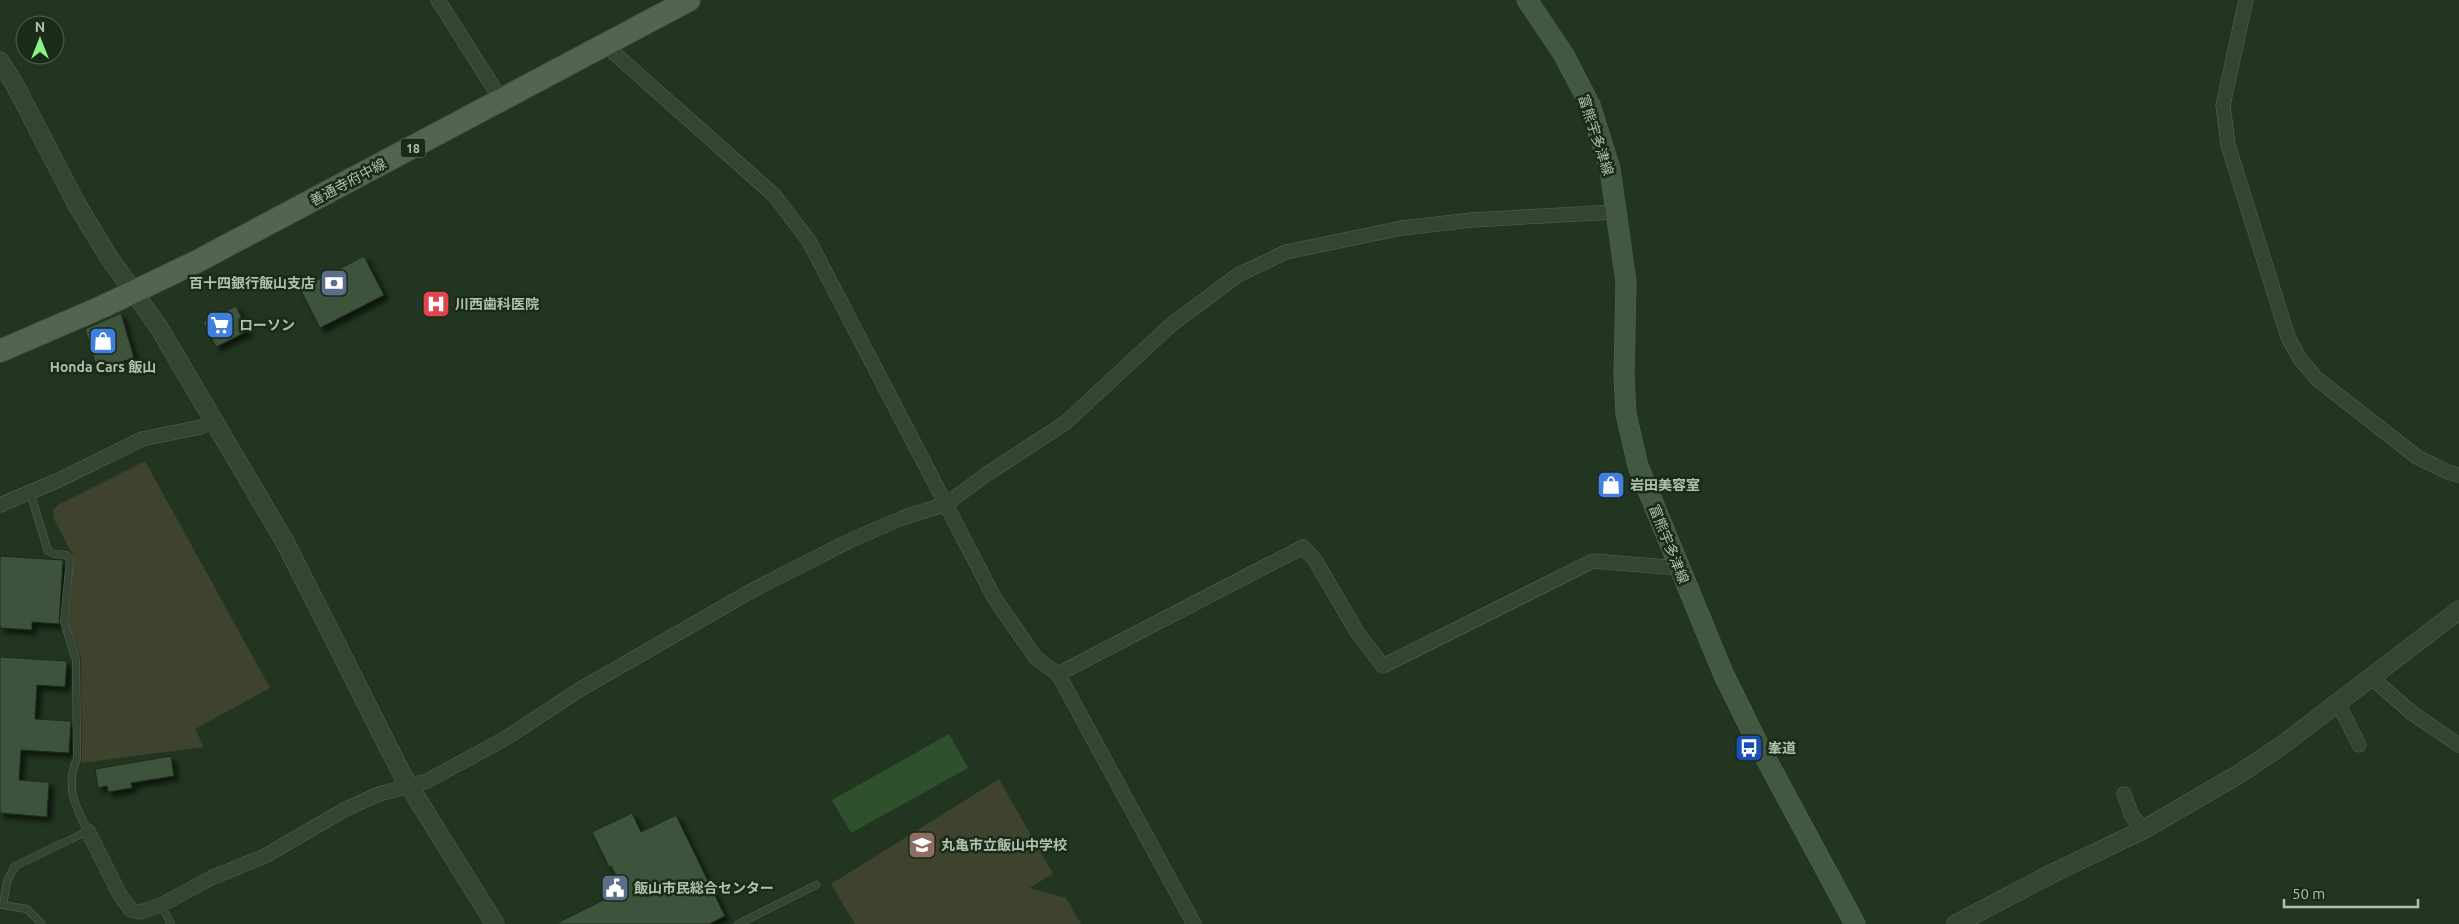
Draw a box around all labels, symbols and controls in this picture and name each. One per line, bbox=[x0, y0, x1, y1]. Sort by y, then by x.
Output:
north arrow bbox=[15, 15, 65, 65]
text: N bbox=[35, 19, 45, 35]
street label: 富熊宇多津線 bbox=[1575, 93, 1617, 177]
road number: 18 bbox=[400, 138, 426, 158]
street label: 善通寺府中線 bbox=[307, 155, 389, 209]
bank icon: 百十四銀行飯山支店 bbox=[319, 268, 349, 298]
place label: 百十四銀行飯山支店 bbox=[189, 275, 315, 291]
hospital icon: 川西歯科医院 bbox=[421, 289, 451, 319]
place label: 川西歯科医院 bbox=[455, 296, 539, 312]
supermarket icon: ローソン bbox=[205, 310, 235, 340]
place label: ローソン bbox=[239, 317, 295, 333]
shop icon: Honda Cars 飯山 bbox=[88, 326, 118, 356]
place label: Honda Cars 飯山 bbox=[50, 359, 156, 375]
shop icon: 岩田美容室 bbox=[1596, 470, 1626, 500]
place label: 岩田美容室 bbox=[1630, 477, 1700, 493]
street label: 富熊宇多津線 bbox=[1646, 502, 1692, 586]
bus stop icon: 峯道 bbox=[1734, 733, 1764, 763]
place label: 峯道 bbox=[1768, 740, 1796, 756]
school or university icon: 丸亀市立飯山中学校 bbox=[907, 830, 937, 860]
place label: 丸亀市立飯山中学校 bbox=[941, 837, 1067, 853]
public building icon: 飯山市民総合センター bbox=[600, 873, 630, 903]
scale bar bbox=[2284, 876, 2418, 908]
place label: 飯山市民総合センター bbox=[634, 880, 774, 896]
text: 50 m bbox=[2292, 885, 2325, 902]

